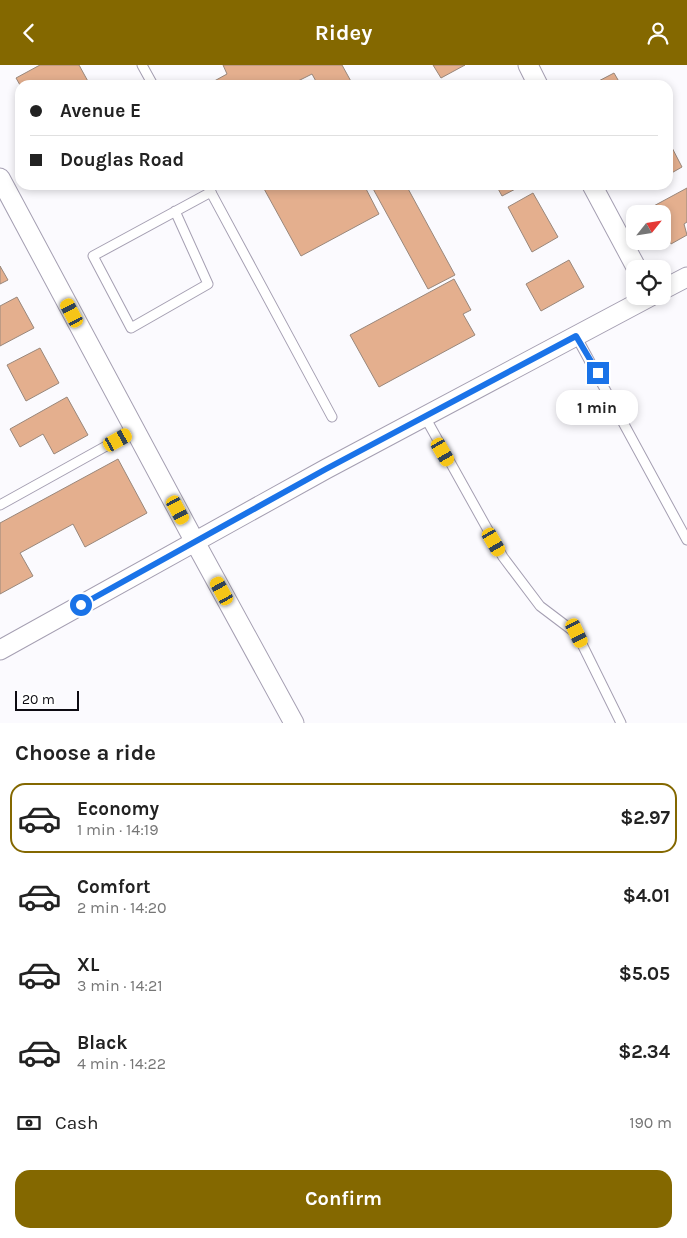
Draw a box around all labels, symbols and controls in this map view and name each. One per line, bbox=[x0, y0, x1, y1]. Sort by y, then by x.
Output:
icon: back bbox=[15, 19, 43, 47]
icon: person bbox=[644, 19, 672, 47]
text: Ridey bbox=[315, 20, 372, 46]
text: Avenue E bbox=[60, 100, 141, 122]
text: Douglas Road bbox=[60, 149, 184, 171]
north arrow bbox=[626, 205, 671, 250]
map controls bbox=[626, 205, 671, 305]
button: locate bbox=[626, 260, 671, 305]
car bbox=[58, 296, 85, 330]
route end bbox=[587, 362, 609, 384]
callout: 1 min bbox=[557, 391, 639, 425]
text: 1 min bbox=[577, 398, 617, 417]
car bbox=[101, 426, 134, 454]
car bbox=[429, 435, 456, 469]
car bbox=[164, 493, 191, 527]
car bbox=[480, 525, 507, 559]
car bbox=[208, 574, 235, 608]
route start bbox=[70, 594, 92, 616]
car bbox=[563, 616, 590, 650]
scale bar bbox=[15, 688, 79, 711]
text: 20 m bbox=[22, 691, 55, 708]
text: Choose a ride bbox=[15, 740, 156, 766]
icon: car bbox=[17, 796, 62, 841]
text: Economy bbox=[77, 798, 159, 820]
text: $2.97 bbox=[620, 807, 670, 829]
text: 1 min · 14:19 bbox=[77, 820, 158, 839]
icon: car bbox=[17, 874, 62, 919]
text: Comfort bbox=[77, 876, 151, 898]
text: $4.01 bbox=[623, 885, 670, 907]
text: 2 min · 14:20 bbox=[77, 898, 167, 917]
icon: car bbox=[17, 952, 62, 997]
text: XL bbox=[77, 954, 99, 976]
text: $5.05 bbox=[619, 963, 670, 985]
text: 3 min · 14:21 bbox=[77, 976, 163, 995]
icon: car bbox=[17, 1030, 62, 1075]
text: Black bbox=[77, 1032, 128, 1054]
text: $2.34 bbox=[618, 1041, 670, 1063]
text: 4 min · 14:22 bbox=[77, 1054, 166, 1073]
icon: cash bbox=[15, 1109, 43, 1137]
text: Cash bbox=[55, 1112, 99, 1134]
text: 190 m bbox=[629, 1113, 672, 1132]
button: Confirm bbox=[15, 1170, 672, 1228]

